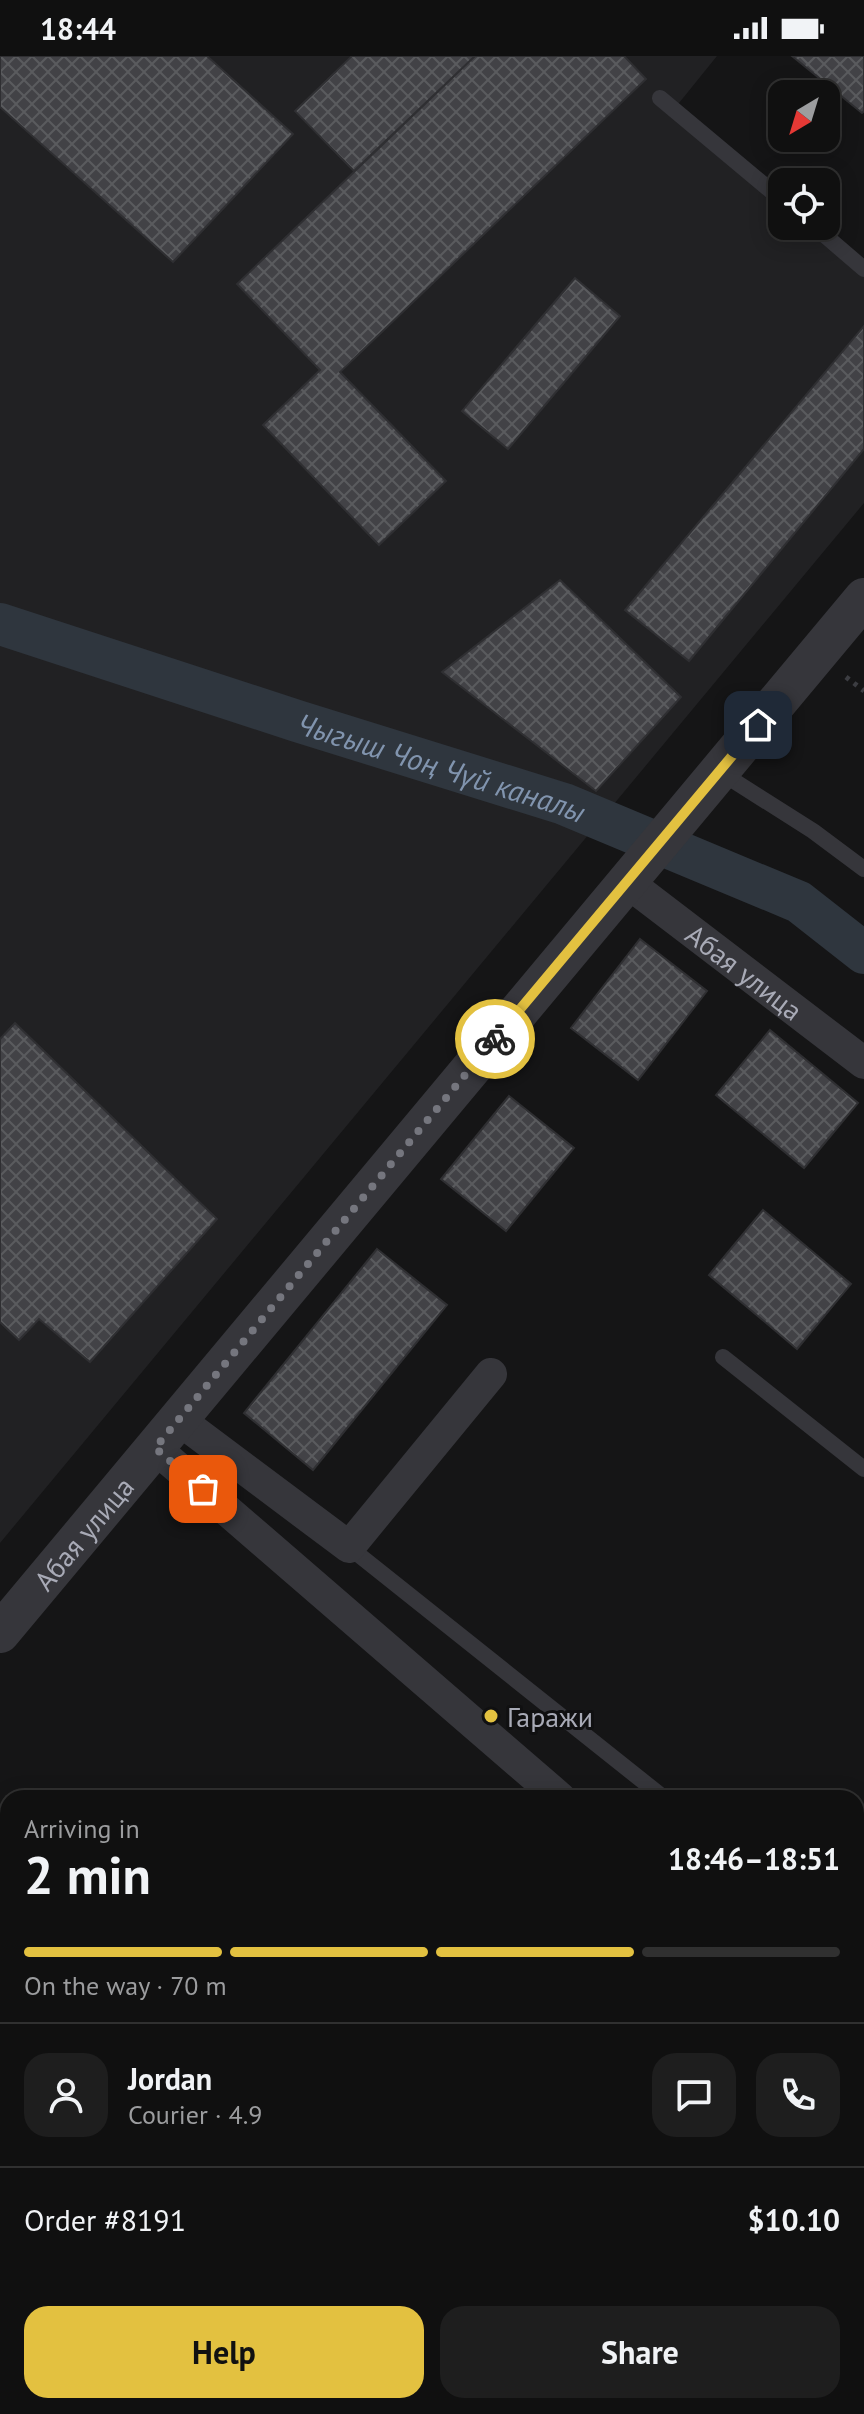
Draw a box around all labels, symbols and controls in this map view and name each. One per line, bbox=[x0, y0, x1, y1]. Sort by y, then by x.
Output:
text: 18:44 bbox=[40, 9, 116, 48]
north arrow bbox=[768, 80, 840, 152]
map controls bbox=[768, 80, 840, 240]
button: locate bbox=[768, 168, 840, 240]
pin bbox=[724, 691, 792, 759]
water label: Чыгыш Чоң Чүй каналы bbox=[293, 703, 592, 831]
icon: home bbox=[736, 703, 780, 747]
street label: Абая улица bbox=[679, 915, 810, 1028]
courier bbox=[455, 999, 535, 1079]
icon: bike bbox=[473, 1017, 517, 1061]
pin bbox=[169, 1455, 237, 1523]
icon: bag bbox=[181, 1467, 225, 1511]
street label: Абая улица bbox=[25, 1469, 142, 1598]
place label: Гаражи bbox=[507, 1698, 593, 1735]
marker: Гаражи bbox=[482, 1707, 500, 1725]
text: Arriving in bbox=[24, 1812, 140, 1845]
text: 18:46–18:51 bbox=[668, 1839, 840, 1878]
text: 2 min bbox=[24, 1841, 151, 1908]
text: On the way · 70 m bbox=[24, 1969, 227, 2002]
button: person bbox=[24, 2053, 108, 2137]
button: chat bbox=[652, 2053, 736, 2137]
button: phone bbox=[756, 2053, 840, 2137]
text: Jordan bbox=[128, 2059, 212, 2098]
text: Courier · 4.9 bbox=[128, 2098, 262, 2131]
text: Order #8191 bbox=[24, 2200, 186, 2239]
text: $10.10 bbox=[748, 2200, 840, 2239]
button: Help bbox=[24, 2306, 424, 2398]
button: Share bbox=[440, 2306, 840, 2398]

